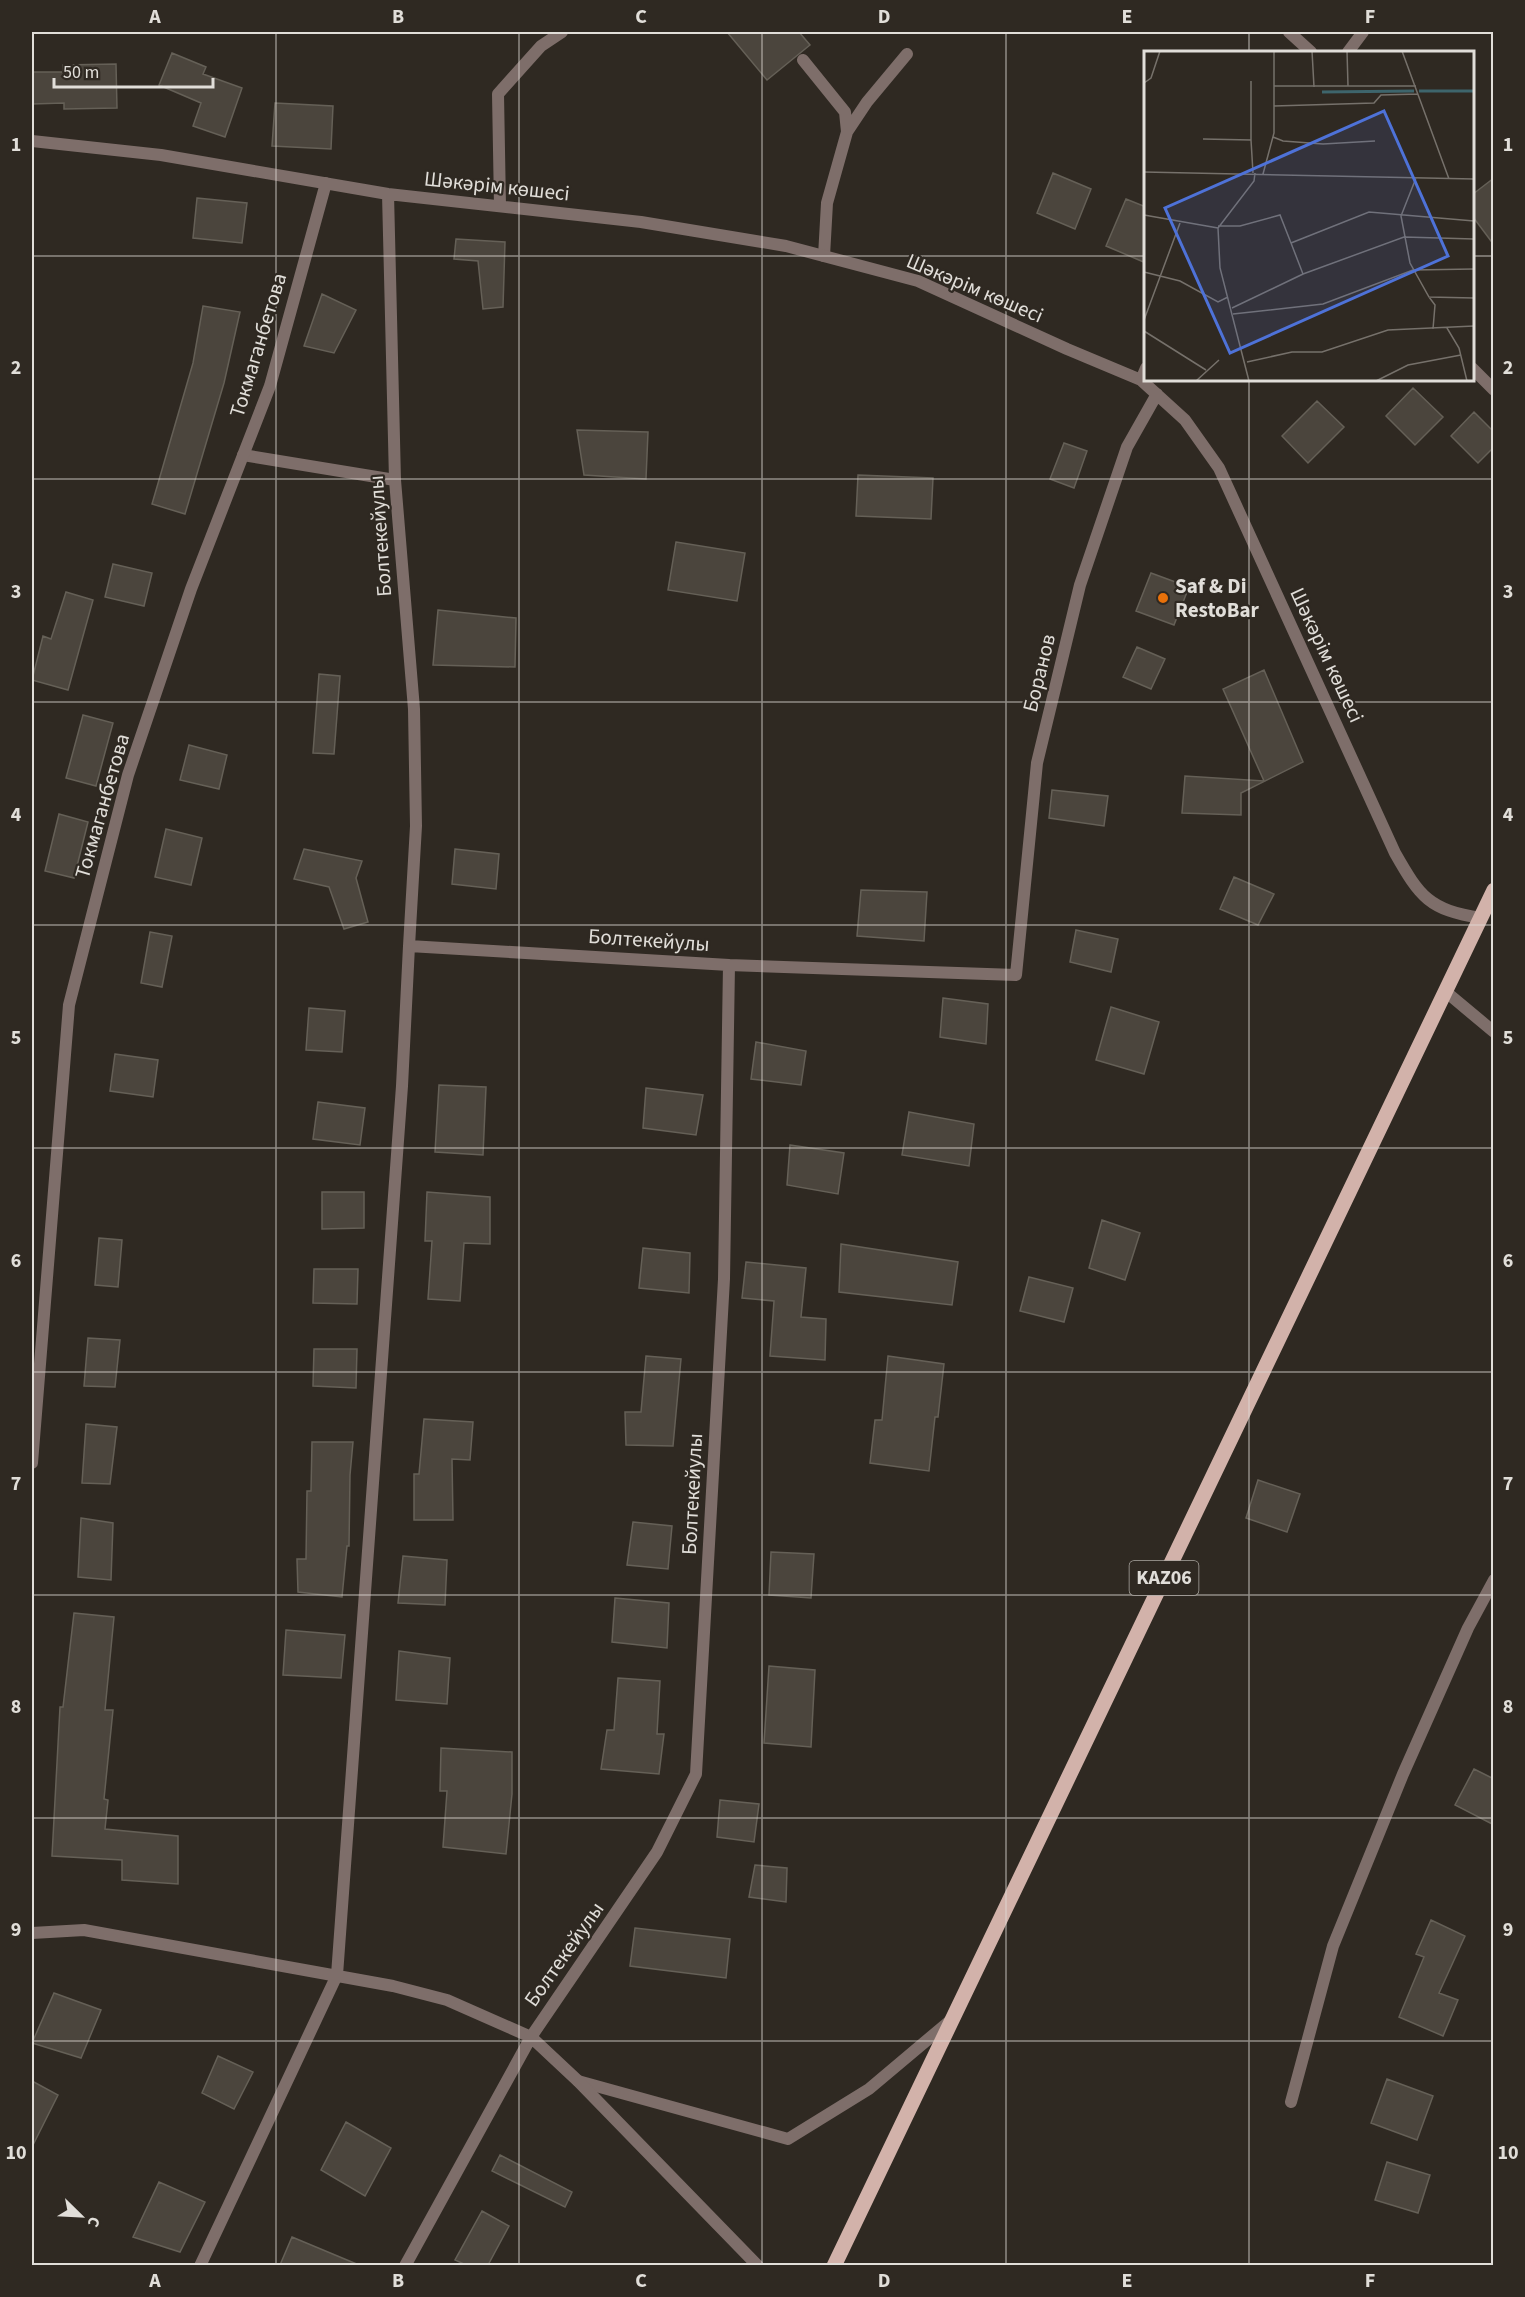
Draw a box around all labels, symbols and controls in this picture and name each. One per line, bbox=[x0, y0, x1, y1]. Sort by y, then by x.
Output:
text: A bbox=[148, 3, 161, 31]
text: B bbox=[392, 3, 404, 31]
text: C bbox=[635, 3, 647, 31]
text: D bbox=[878, 3, 890, 31]
text: E bbox=[1122, 3, 1132, 31]
text: F bbox=[1365, 3, 1375, 31]
scale bar bbox=[54, 51, 213, 89]
inset map bbox=[1144, 51, 1474, 381]
text: 50 m bbox=[63, 60, 99, 85]
text: 1 bbox=[11, 131, 21, 159]
text: 1 bbox=[1503, 131, 1513, 159]
street label: Шәкәрім көшесі bbox=[423, 163, 571, 209]
street label: Шәкәрім көшесі bbox=[902, 246, 1048, 330]
street label: Токмаганбетова bbox=[222, 269, 294, 421]
text: 2 bbox=[11, 354, 21, 382]
text: 2 bbox=[1503, 354, 1513, 382]
street label: Болтекейулы bbox=[361, 474, 399, 598]
place label: Saf & Di RestoBar bbox=[1175, 571, 1260, 625]
text: 3 bbox=[11, 578, 21, 606]
text: 3 bbox=[1503, 578, 1513, 606]
street label: Шәкәрім көшесі bbox=[1283, 582, 1371, 728]
marker: Saf & Di RestoBar bbox=[1156, 591, 1170, 605]
street label: Боранов bbox=[1015, 631, 1063, 715]
street label: Токмаганбетова bbox=[67, 730, 137, 882]
text: 4 bbox=[11, 801, 22, 829]
text: 4 bbox=[1503, 801, 1514, 829]
street label: Болтекейулы bbox=[587, 921, 711, 959]
text: 5 bbox=[11, 1024, 21, 1052]
text: 5 bbox=[1503, 1024, 1513, 1052]
text: 6 bbox=[11, 1247, 21, 1275]
text: 6 bbox=[1503, 1247, 1513, 1275]
street label: Болтекейулы bbox=[674, 1432, 710, 1556]
text: 7 bbox=[11, 1470, 21, 1498]
text: 7 bbox=[1503, 1470, 1513, 1498]
road number: KАZ06 bbox=[1130, 1561, 1198, 1595]
text: 8 bbox=[11, 1693, 21, 1721]
text: 8 bbox=[1503, 1693, 1513, 1721]
street label: Болтекейулы bbox=[517, 1896, 611, 2012]
text: 9 bbox=[11, 1916, 21, 1944]
text: 9 bbox=[1503, 1916, 1513, 1944]
text: 10 bbox=[5, 2139, 27, 2167]
text: 10 bbox=[1497, 2139, 1519, 2167]
north arrow bbox=[51, 2186, 111, 2246]
text: С bbox=[82, 2213, 106, 2230]
text: A bbox=[148, 2267, 161, 2295]
text: B bbox=[392, 2267, 404, 2295]
text: C bbox=[635, 2267, 647, 2295]
text: D bbox=[878, 2267, 890, 2295]
text: E bbox=[1122, 2267, 1132, 2295]
text: F bbox=[1365, 2267, 1375, 2295]

